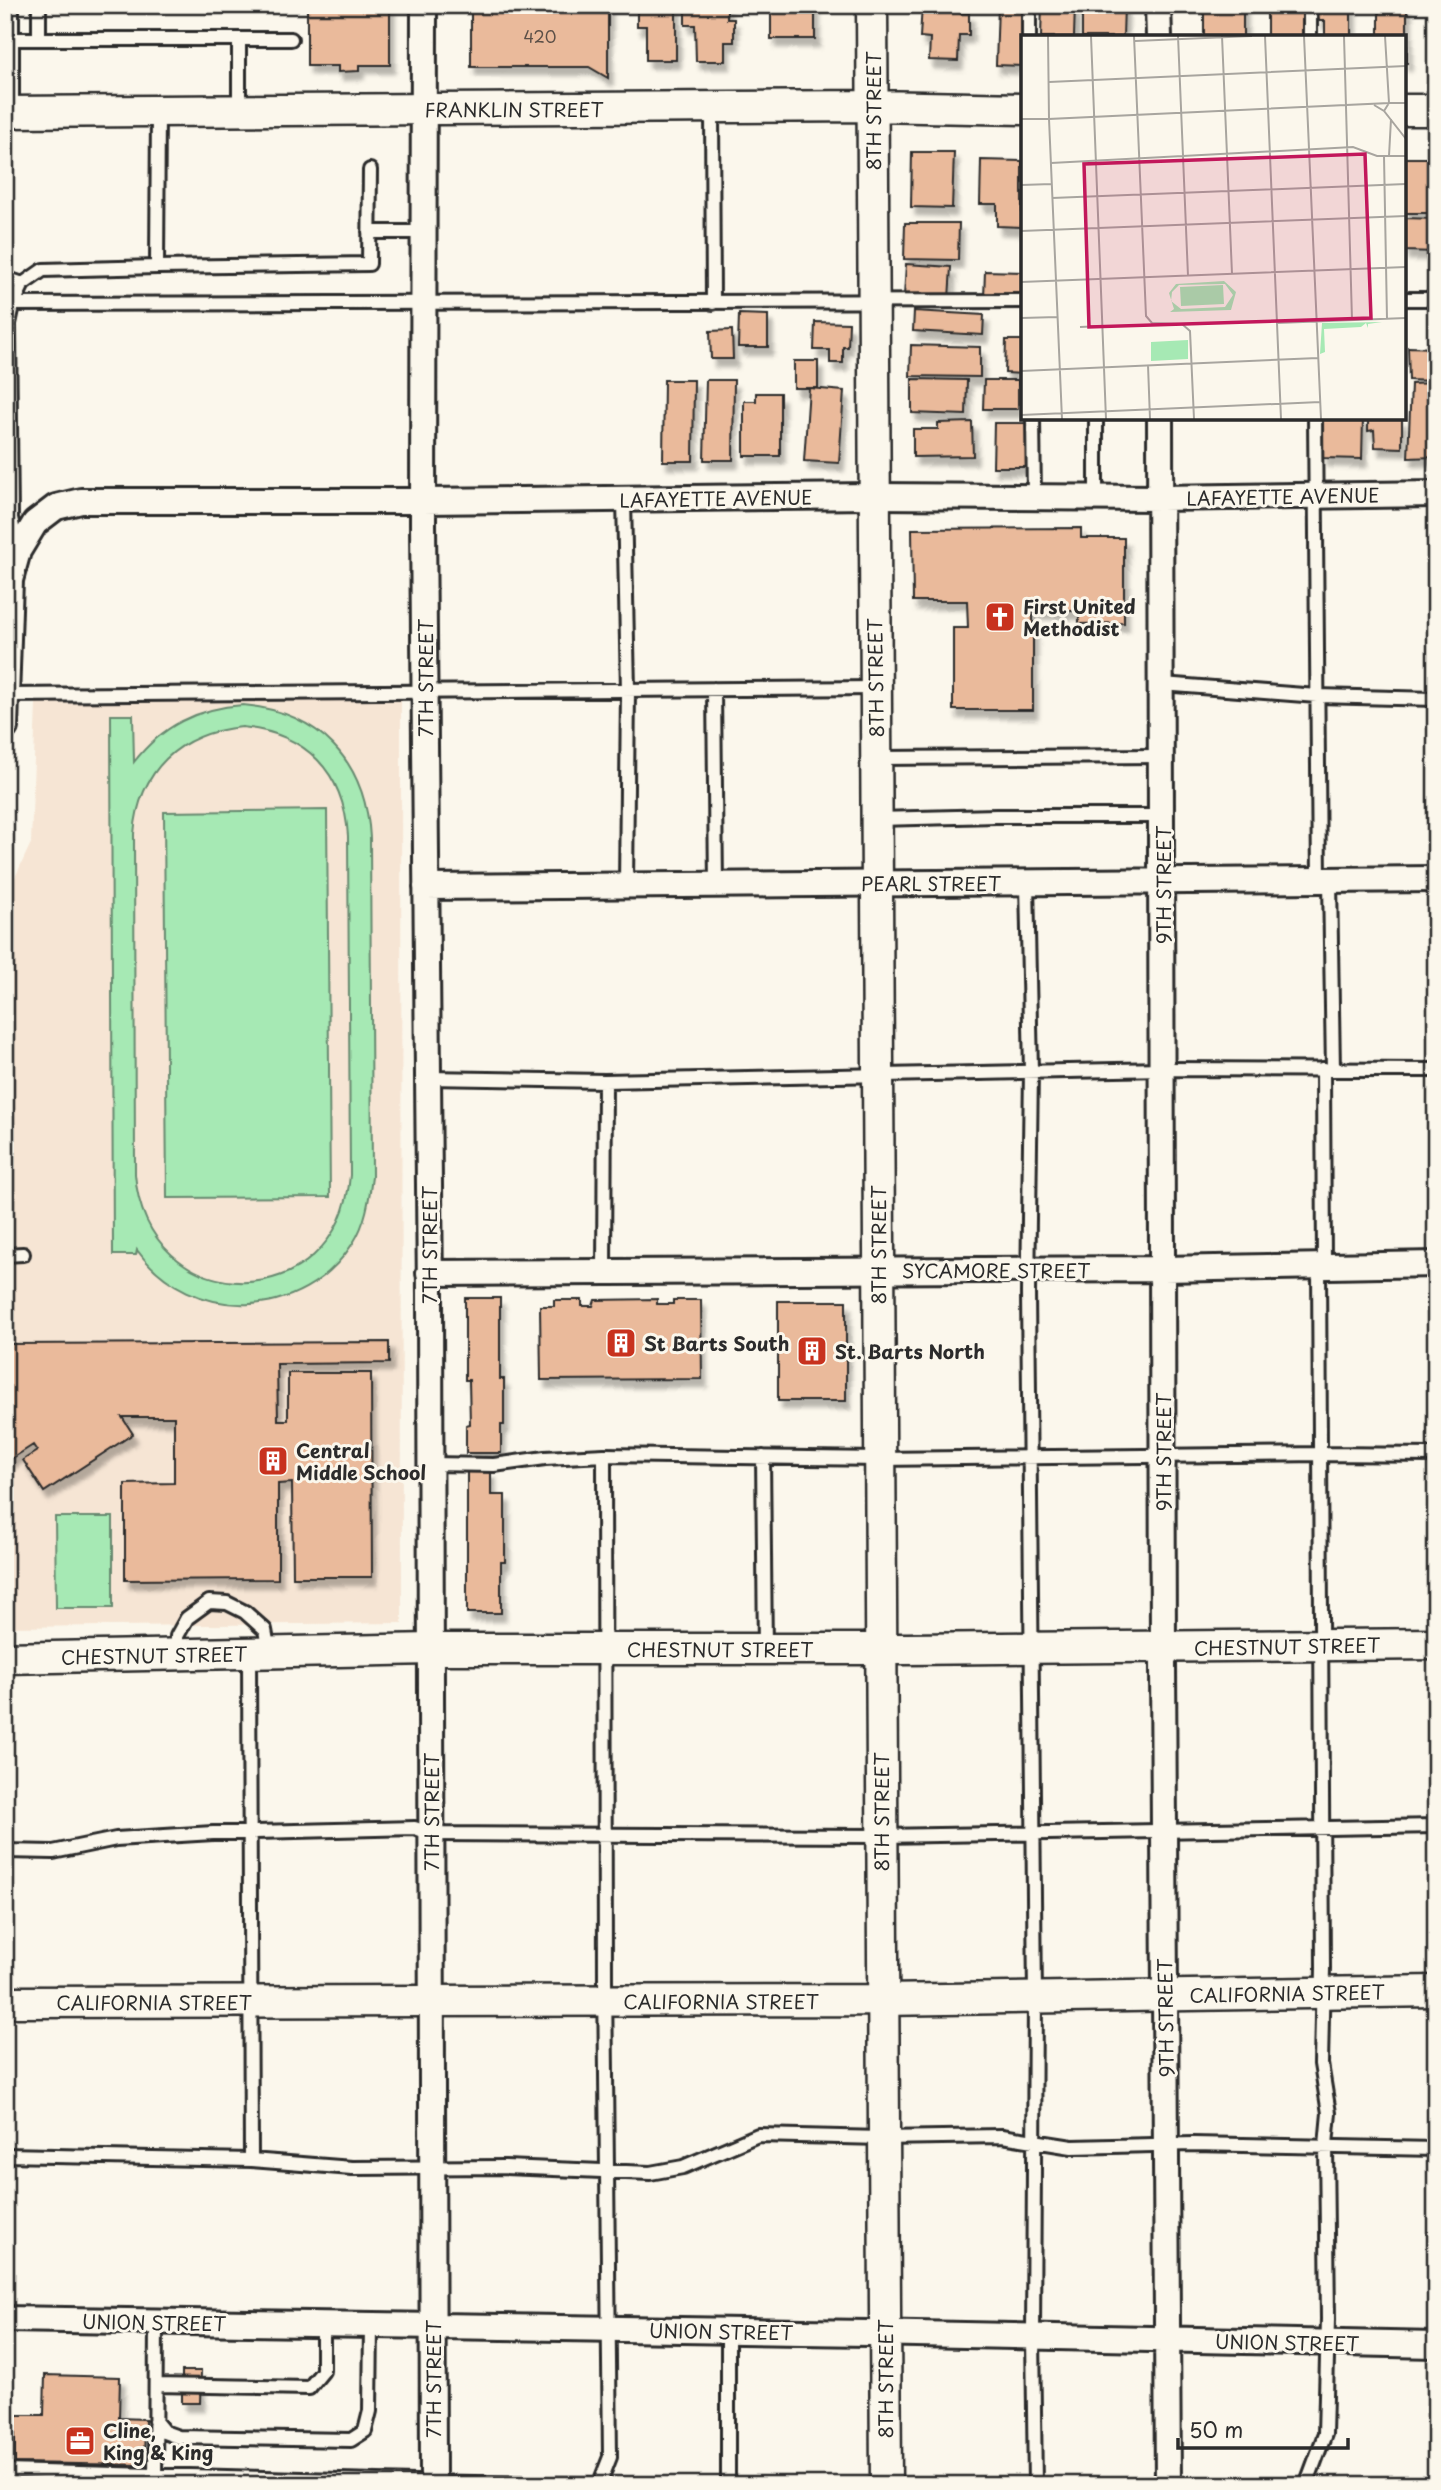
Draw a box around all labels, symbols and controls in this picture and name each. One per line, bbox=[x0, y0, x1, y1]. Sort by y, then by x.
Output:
house number: 420 bbox=[524, 24, 556, 48]
inset map bbox=[1021, 35, 1406, 420]
street label: 8TH STREET bbox=[859, 51, 887, 171]
street label: FRANKLIN STREET bbox=[425, 95, 603, 123]
street label: LAFAYETTE AVENUE bbox=[1186, 480, 1380, 512]
street label: LAFAYETTE AVENUE bbox=[619, 482, 813, 514]
place label: First United Methodist bbox=[1023, 592, 1136, 642]
church icon: First United Methodist bbox=[983, 600, 1017, 634]
street label: 8TH STREET bbox=[860, 618, 890, 738]
street label: 7TH STREET bbox=[411, 619, 439, 737]
street label: 9TH STREET bbox=[1149, 826, 1177, 944]
street label: PEARL STREET bbox=[861, 869, 1001, 897]
street label: 8TH STREET bbox=[864, 1185, 892, 1305]
street label: 7TH STREET bbox=[415, 1186, 443, 1304]
street label: SYCAMORE STREET bbox=[902, 1256, 1090, 1284]
building icon: St Barts South bbox=[604, 1326, 638, 1360]
place label: St Barts South bbox=[644, 1329, 789, 1357]
building icon: St. Barts North bbox=[795, 1334, 829, 1368]
place label: St. Barts North bbox=[835, 1337, 985, 1365]
street label: 9TH STREET bbox=[1149, 1393, 1177, 1511]
place label: Central Middle School bbox=[296, 1436, 426, 1486]
building icon: Central Middle School bbox=[256, 1444, 290, 1478]
street label: CHESTNUT STREET bbox=[1194, 1630, 1380, 1662]
street label: CHESTNUT STREET bbox=[627, 1635, 813, 1663]
street label: CHESTNUT STREET bbox=[61, 1639, 247, 1671]
street label: 8TH STREET bbox=[867, 1752, 895, 1872]
street label: 7TH STREET bbox=[417, 1753, 445, 1871]
street label: 9TH STREET bbox=[1150, 1958, 1180, 2078]
street label: CALIFORNIA STREET bbox=[1189, 1977, 1385, 2009]
street label: CALIFORNIA STREET bbox=[623, 1987, 819, 2015]
street label: CALIFORNIA STREET bbox=[56, 1988, 252, 2016]
street label: UNION STREET bbox=[82, 2307, 226, 2337]
street label: UNION STREET bbox=[649, 2316, 793, 2346]
street label: 8TH STREET bbox=[871, 2319, 899, 2439]
street label: 7TH STREET bbox=[419, 2320, 447, 2438]
street label: UNION STREET bbox=[1215, 2327, 1359, 2357]
scale bar bbox=[1178, 2406, 1348, 2450]
text: 50 m bbox=[1189, 2413, 1243, 2445]
place label: Cline, King & King bbox=[103, 2416, 213, 2466]
office icon: Cline, King & King bbox=[63, 2424, 97, 2458]

